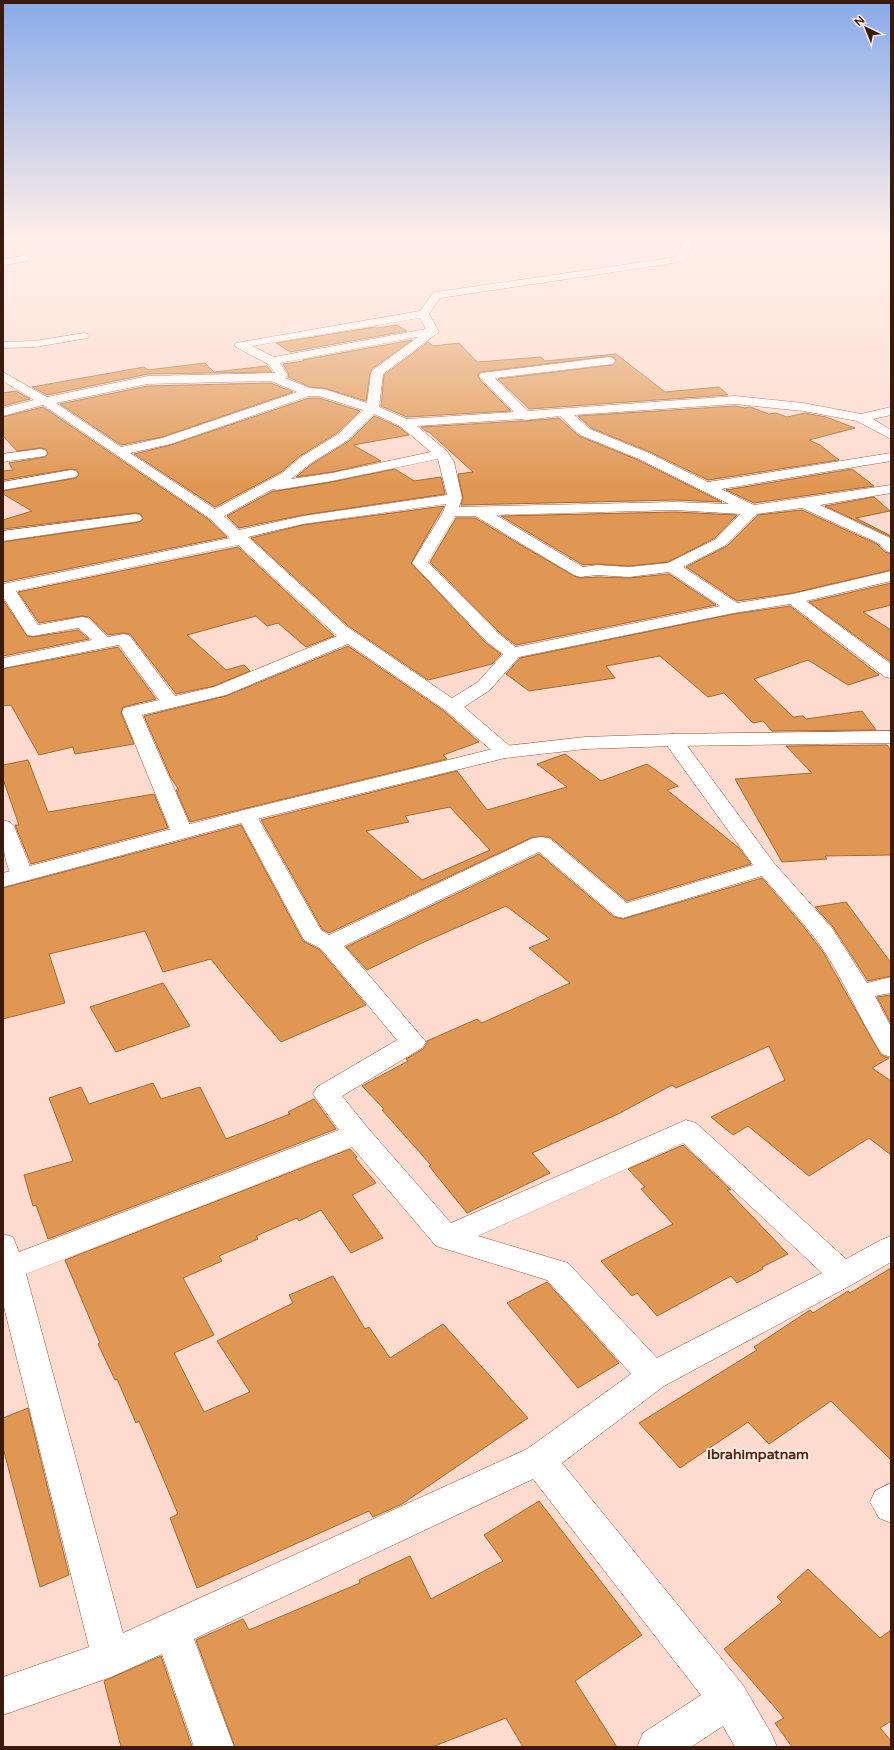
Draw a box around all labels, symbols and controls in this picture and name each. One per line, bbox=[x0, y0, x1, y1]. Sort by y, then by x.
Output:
north arrow bbox=[846, 8, 886, 48]
text: N bbox=[852, 13, 867, 29]
district label: Ibrahimpatnam bbox=[707, 1446, 809, 1463]

